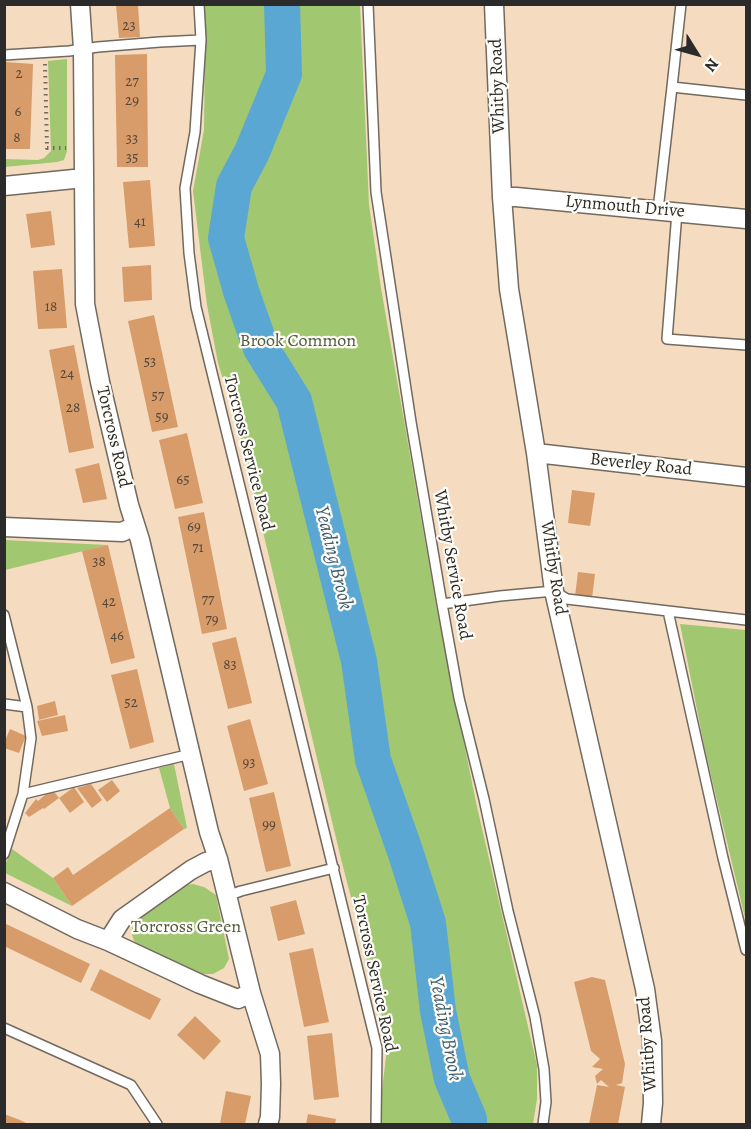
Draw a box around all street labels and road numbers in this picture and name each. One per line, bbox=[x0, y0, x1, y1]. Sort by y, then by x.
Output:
street label: Whitby Road bbox=[486, 38, 510, 134]
street label: Lynmouth Drive bbox=[564, 191, 686, 223]
street label: Torcross Service Road bbox=[218, 373, 278, 533]
street label: Torcross Road bbox=[91, 384, 135, 490]
street label: Beverley Road bbox=[589, 449, 693, 481]
street label: Whitby Service Road bbox=[428, 488, 476, 642]
street label: Whitby Road bbox=[535, 519, 571, 617]
street label: Torcross Service Road bbox=[347, 894, 401, 1054]
street label: Whitby Road bbox=[634, 996, 662, 1092]

